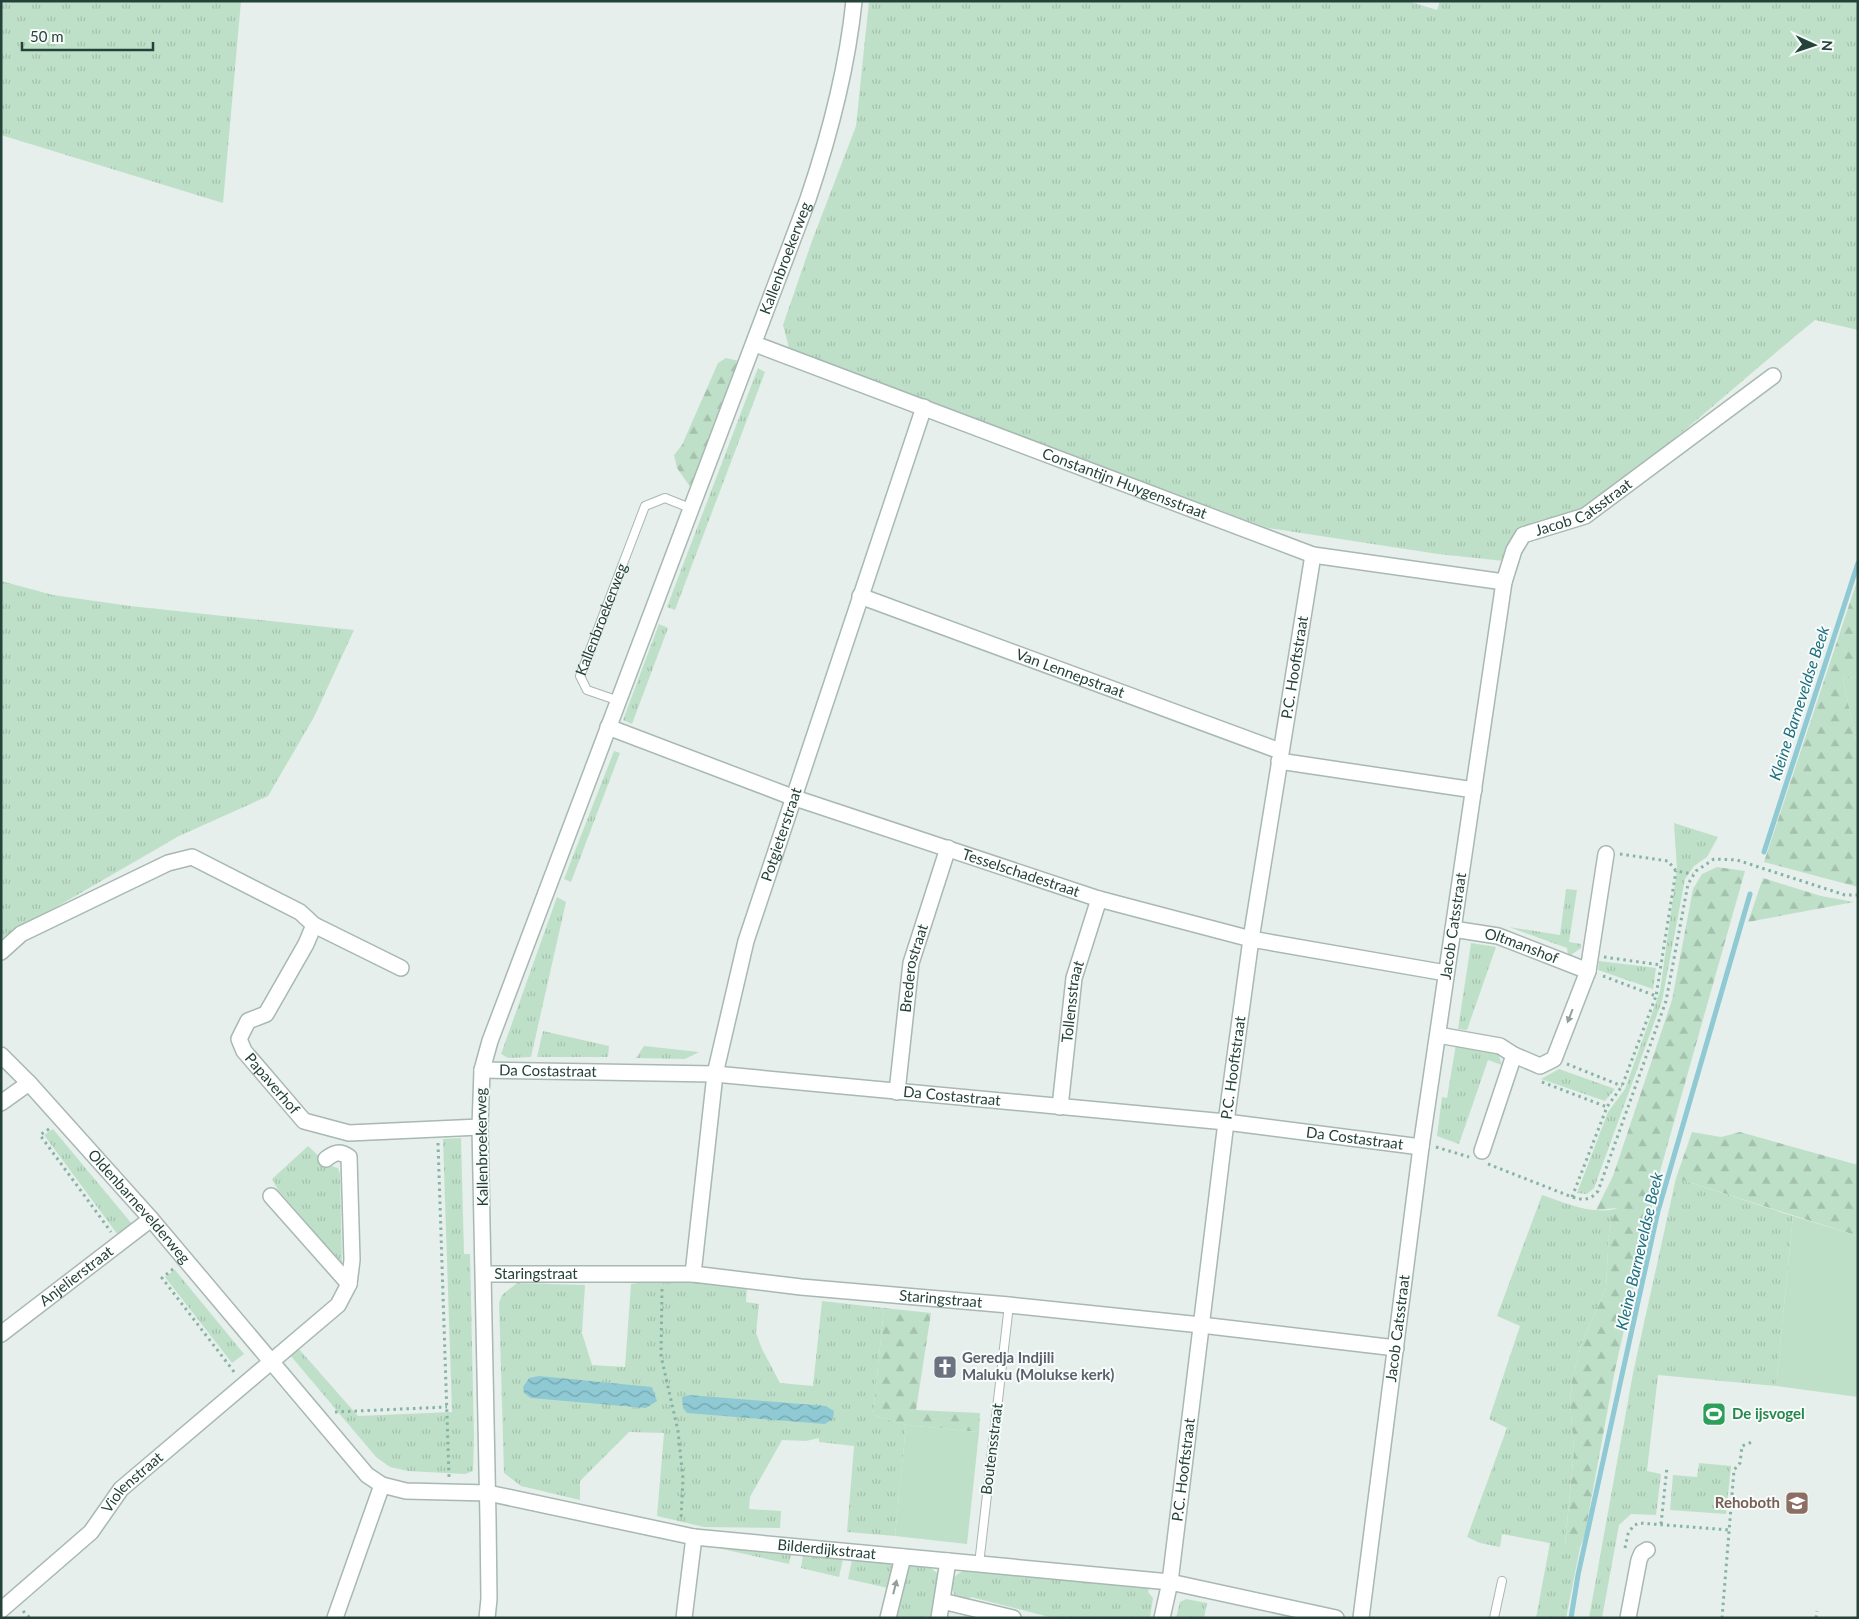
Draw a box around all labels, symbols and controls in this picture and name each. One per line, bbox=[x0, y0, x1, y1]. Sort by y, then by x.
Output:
scale bar bbox=[22, 20, 154, 52]
north arrow bbox=[1789, 20, 1839, 70]
text: 50 m bbox=[30, 27, 64, 45]
text: N bbox=[1819, 40, 1836, 52]
street label: Kallenbroekerweg bbox=[755, 199, 814, 317]
street label: Constantijn Huygensstraat bbox=[1040, 443, 1210, 522]
street label: Jacob Catsstraat bbox=[1533, 474, 1635, 539]
street label: Kallenbroekerweg bbox=[571, 560, 630, 678]
street label: P.C. Hooftstraat bbox=[1277, 614, 1311, 720]
water label: Kleine Barneveldse Beek bbox=[1765, 623, 1833, 782]
street label: Van Lennepstraat bbox=[1014, 644, 1128, 701]
street label: Potgieterstraat bbox=[757, 784, 805, 883]
street label: Tesselschadestraat bbox=[960, 844, 1083, 900]
street label: Jacob Catsstraat bbox=[1436, 871, 1469, 981]
street label: Brederostraat bbox=[896, 921, 931, 1013]
street label: Oltmanshof bbox=[1484, 924, 1562, 967]
street label: Tollensstraat bbox=[1057, 958, 1087, 1044]
one-way arrow bbox=[1566, 1009, 1573, 1024]
street label: P.C. Hooftstraat bbox=[1216, 1014, 1248, 1120]
street label: Papaverhof bbox=[242, 1049, 305, 1118]
street label: Da Costastraat bbox=[499, 1060, 598, 1080]
street label: Da Costastraat bbox=[903, 1082, 1002, 1109]
street label: Kallenbroekerweg bbox=[471, 1087, 491, 1207]
street label: Da Costastraat bbox=[1305, 1122, 1405, 1153]
street label: Oldenbarnevelderweg bbox=[85, 1145, 195, 1267]
water label: Kleine Barneveldse Beek bbox=[1611, 1170, 1666, 1332]
street label: Anjelierstraat bbox=[35, 1241, 117, 1309]
street label: Staringstraat bbox=[494, 1264, 578, 1282]
street label: Jacob Catsstraat bbox=[1381, 1273, 1413, 1383]
street label: Staringstraat bbox=[898, 1286, 984, 1311]
place label: Geredja Indjili Maluku (Molukse kerk) bbox=[962, 1348, 1114, 1383]
church icon: Geredja Indjili Maluku (Molukse kerk) bbox=[932, 1354, 958, 1380]
sports icon: De ijsvogel bbox=[1701, 1401, 1727, 1427]
street label: Boutensstraat bbox=[976, 1402, 1006, 1496]
place label: De ijsvogel bbox=[1732, 1404, 1805, 1422]
street label: P.C. Hooftstraat bbox=[1167, 1416, 1198, 1522]
street label: Violenstraat bbox=[97, 1447, 166, 1516]
school or university icon: Rehoboth bbox=[1784, 1490, 1810, 1516]
place label: Rehoboth bbox=[1715, 1493, 1780, 1511]
street label: Bilderdijkstraat bbox=[777, 1535, 878, 1562]
one-way arrow bbox=[891, 1580, 899, 1595]

